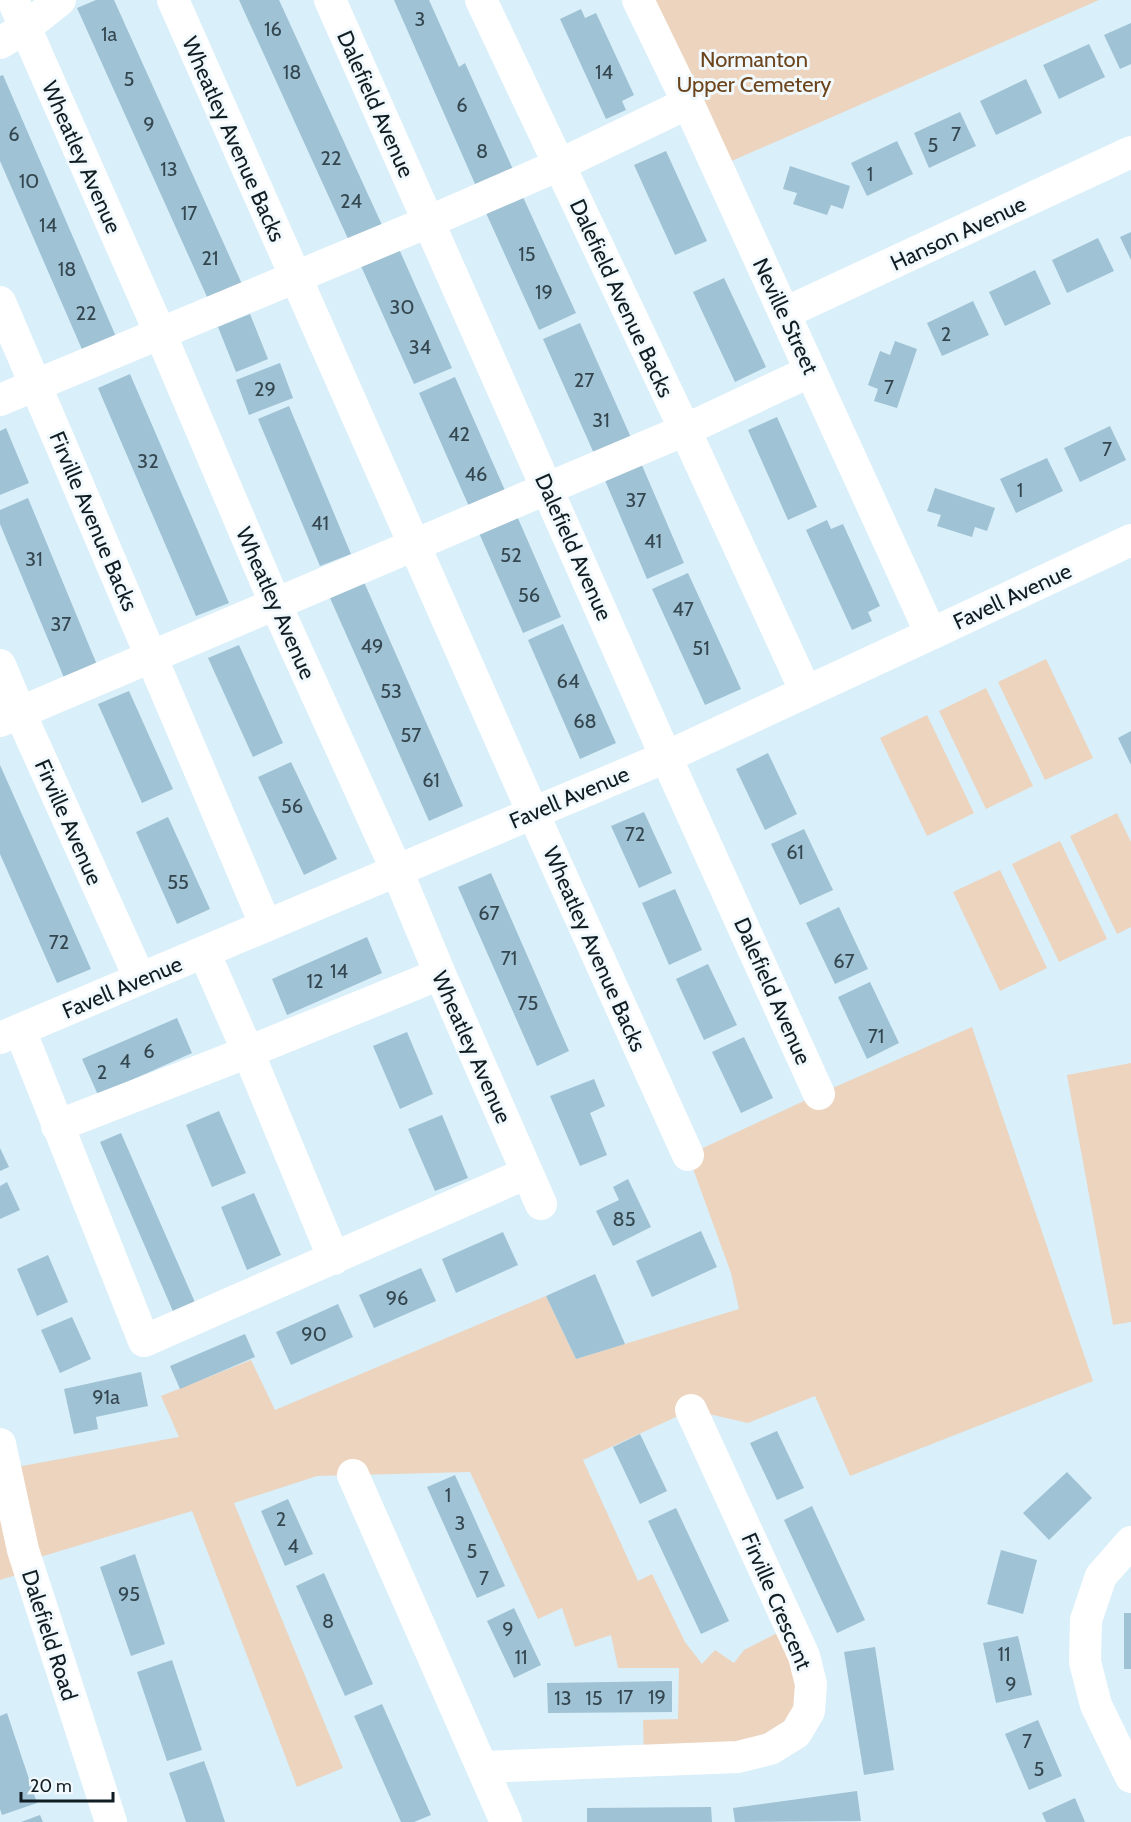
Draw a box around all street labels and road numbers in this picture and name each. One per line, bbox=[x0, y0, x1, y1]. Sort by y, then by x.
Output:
street label: Dalefield Avenue bbox=[331, 27, 420, 182]
street label: Wheatley Avenue Backs bbox=[176, 33, 291, 246]
street label: Wheatley Avenue bbox=[36, 77, 127, 238]
street label: Hanson Avenue bbox=[886, 190, 1030, 277]
street label: Dalefield Avenue Backs bbox=[564, 195, 679, 402]
street label: Neville Street bbox=[747, 254, 824, 379]
street label: Firville Avenue Backs bbox=[44, 427, 144, 615]
street label: Dalefield Avenue bbox=[529, 470, 618, 625]
street label: Wheatley Avenue bbox=[230, 523, 321, 684]
street label: Favell Avenue bbox=[949, 557, 1076, 636]
street label: Firville Avenue bbox=[29, 755, 108, 889]
street label: Favell Avenue bbox=[505, 760, 633, 835]
street label: Wheatley Avenue Backs bbox=[537, 843, 652, 1056]
street label: Dalefield Avenue bbox=[728, 914, 817, 1069]
street label: Favell Avenue bbox=[58, 950, 186, 1025]
street label: Wheatley Avenue bbox=[426, 967, 517, 1128]
street label: Firville Crescent bbox=[736, 1529, 818, 1674]
street label: Dalefield Road bbox=[16, 1566, 83, 1704]

